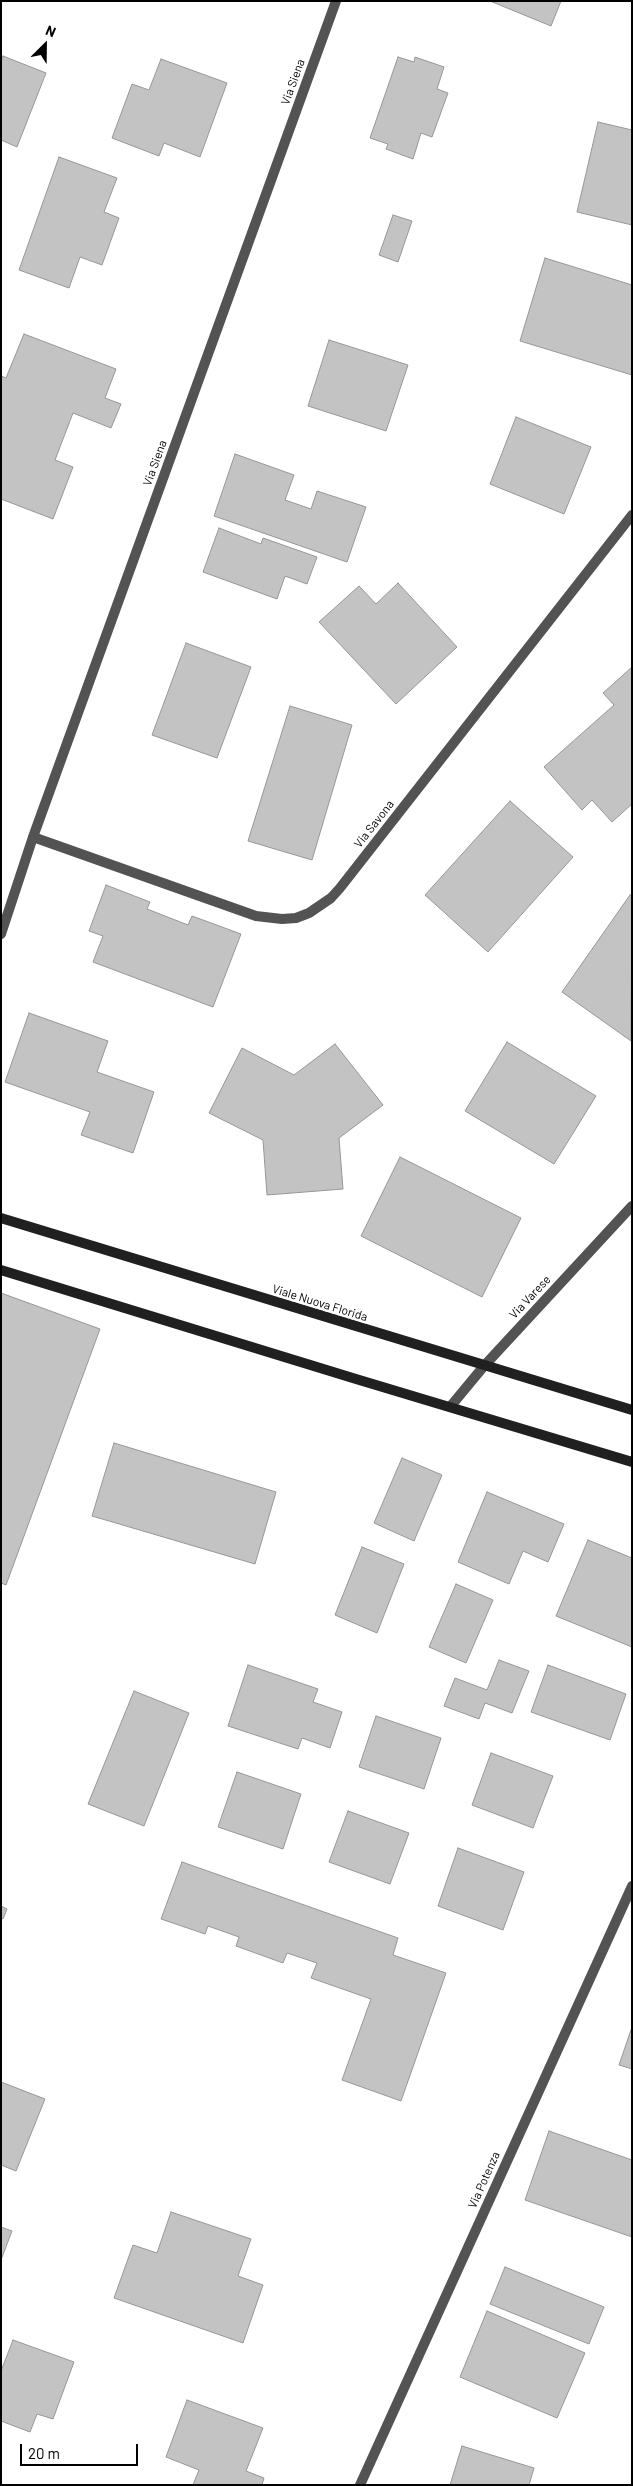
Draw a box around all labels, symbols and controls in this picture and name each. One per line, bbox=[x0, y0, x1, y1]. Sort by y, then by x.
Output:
north arrow bbox=[20, 20, 70, 70]
text: N bbox=[43, 21, 59, 40]
street label: Via Siena bbox=[278, 57, 308, 107]
street label: Via Siena bbox=[140, 438, 170, 488]
street label: Via Savona bbox=[351, 797, 397, 851]
street label: Via Varese bbox=[506, 1272, 554, 1322]
street label: Viale Nuova Florida bbox=[271, 1282, 369, 1324]
street label: Via Potenza bbox=[465, 2149, 503, 2211]
scale bar bbox=[22, 2434, 140, 2466]
text: 20 m bbox=[28, 2444, 60, 2462]

